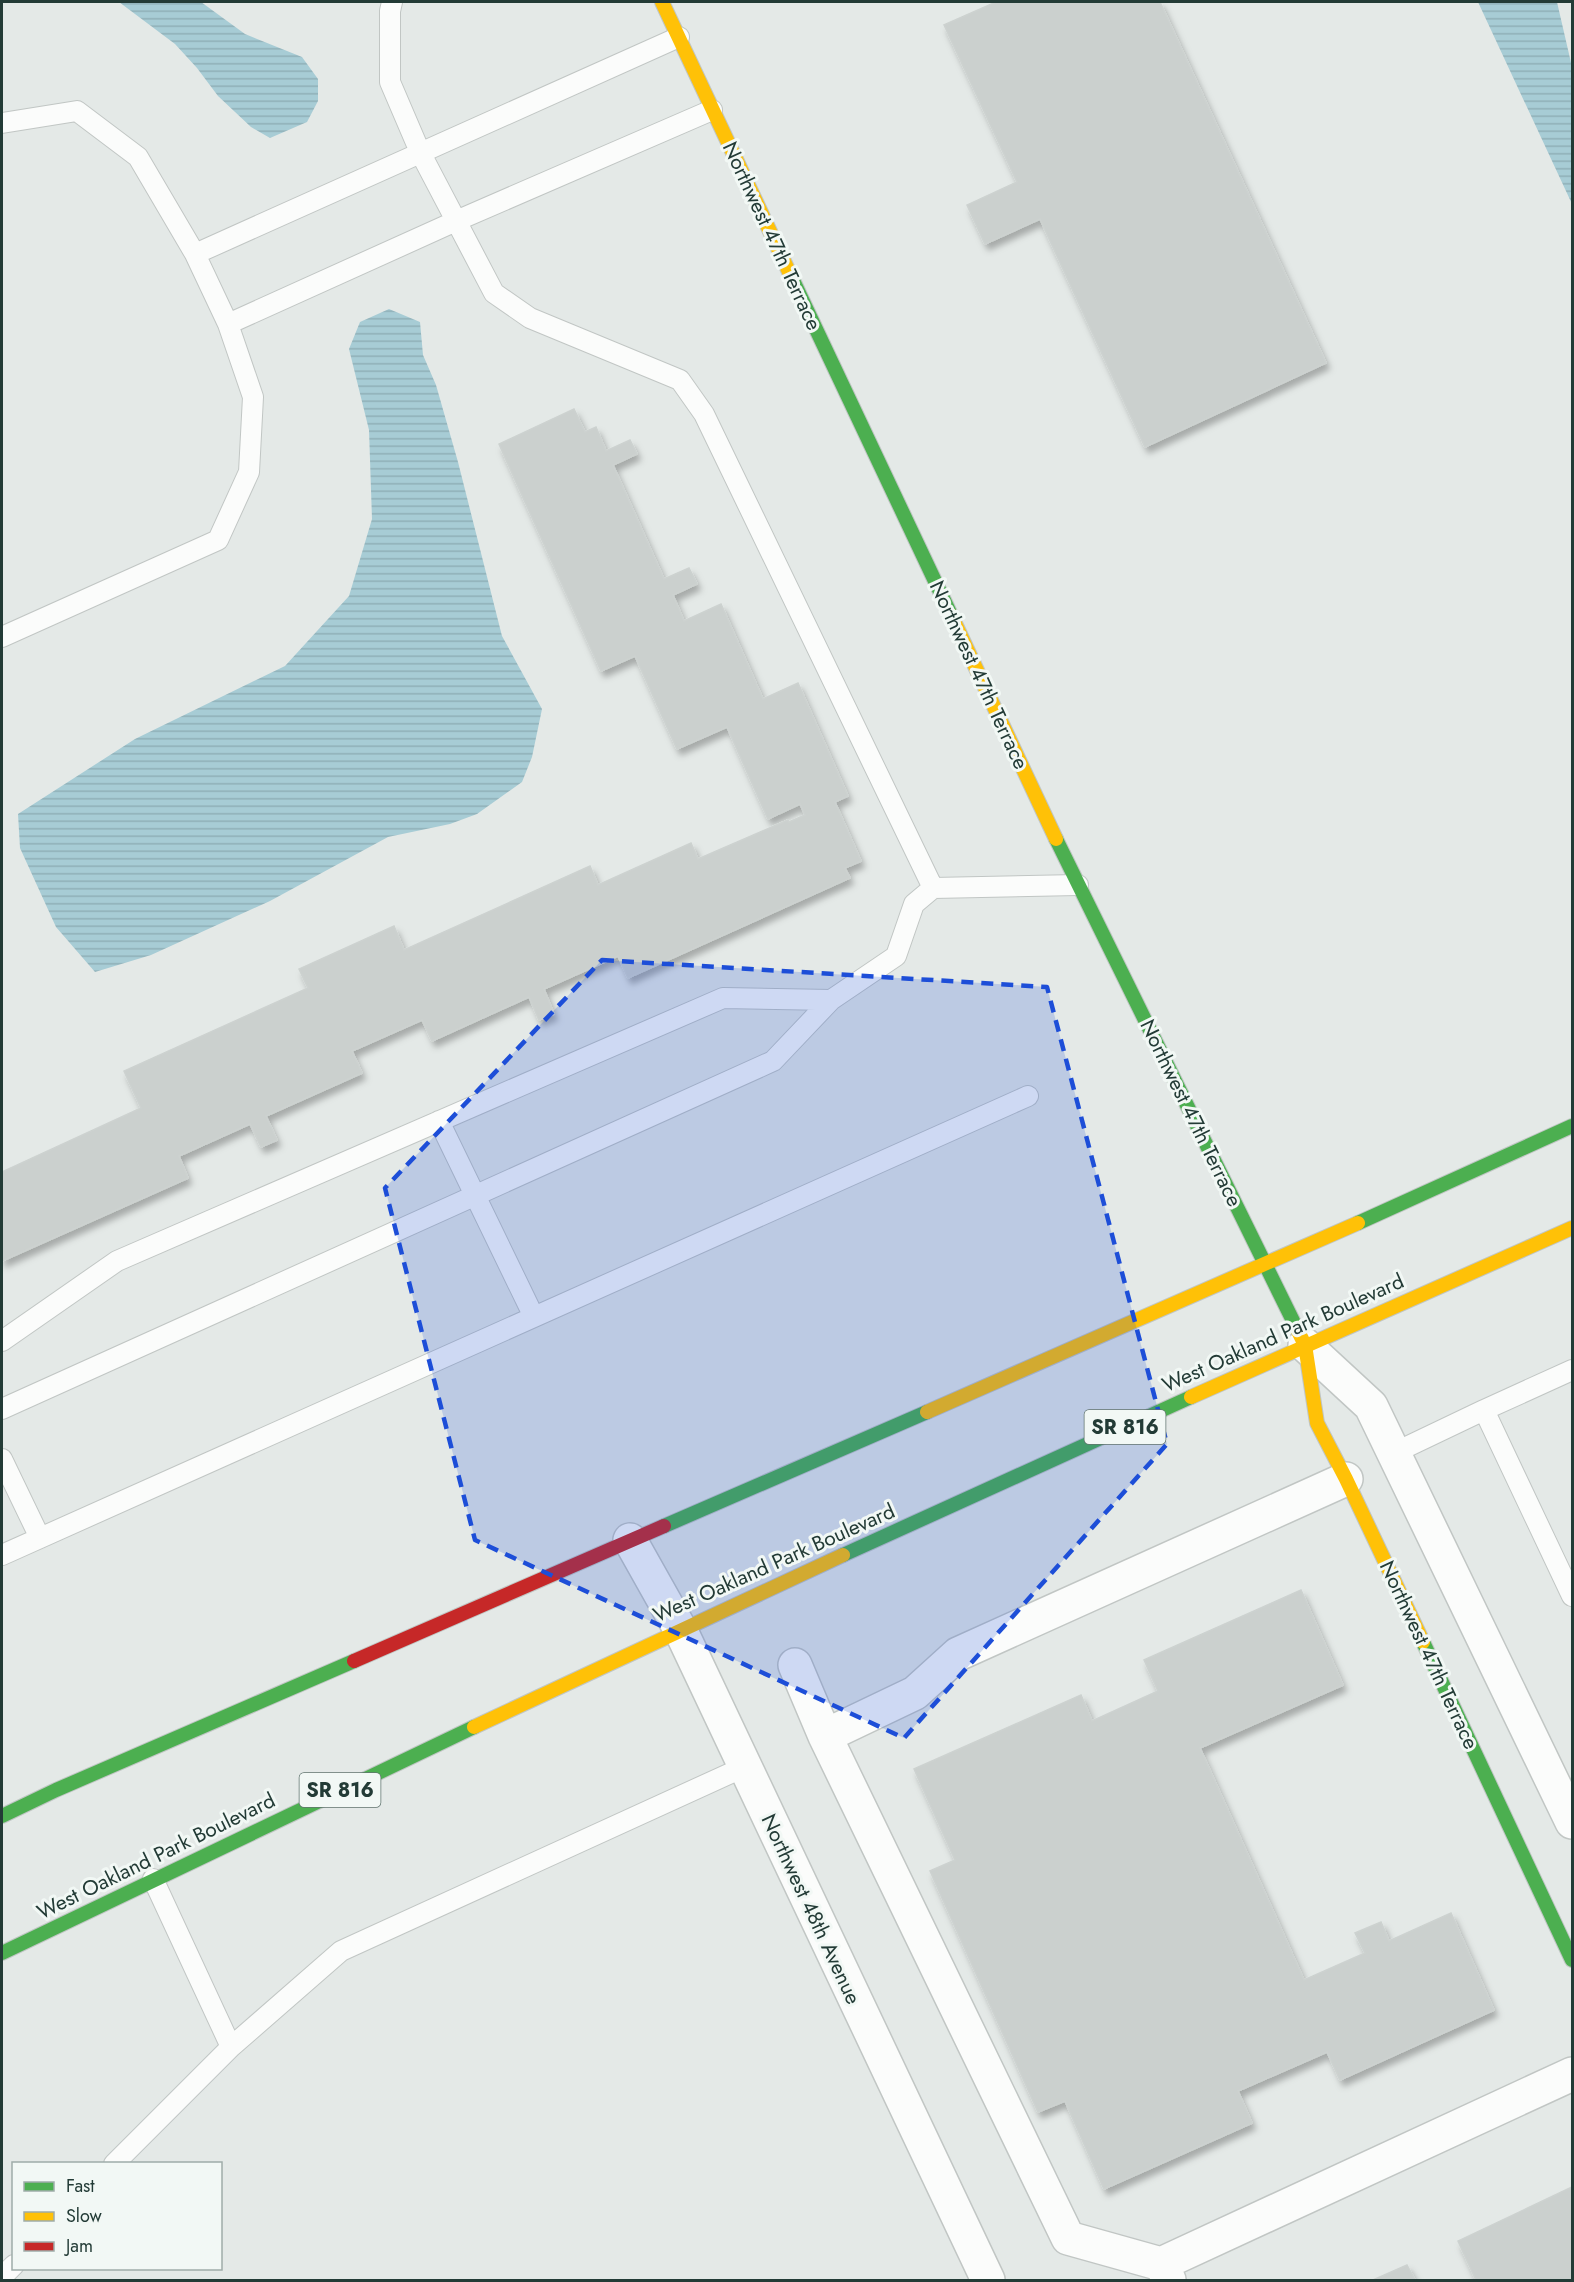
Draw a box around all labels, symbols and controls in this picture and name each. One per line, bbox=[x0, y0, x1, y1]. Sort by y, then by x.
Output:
street label: Northwest 47th Terrace bbox=[715, 137, 829, 335]
street label: Northwest 47th Terrace bbox=[922, 576, 1036, 774]
street label: Northwest 47th Terrace bbox=[1133, 1014, 1249, 1212]
street label: West Oakland Park Boulevard bbox=[1157, 1266, 1409, 1400]
road number: SR 816 bbox=[1084, 1410, 1166, 1444]
street label: West Oakland Park Boulevard bbox=[648, 1496, 900, 1630]
street label: Northwest 47th Terrace bbox=[1372, 1556, 1486, 1754]
road number: SR 816 bbox=[300, 1773, 380, 1807]
street label: West Oakland Park Boulevard bbox=[32, 1785, 280, 1927]
street label: Northwest 48th Avenue bbox=[754, 1809, 868, 2009]
legend bbox=[12, 2162, 222, 2270]
text: Fast bbox=[66, 2173, 95, 2199]
text: Slow bbox=[66, 2203, 103, 2229]
text: Jam bbox=[64, 2233, 93, 2259]

